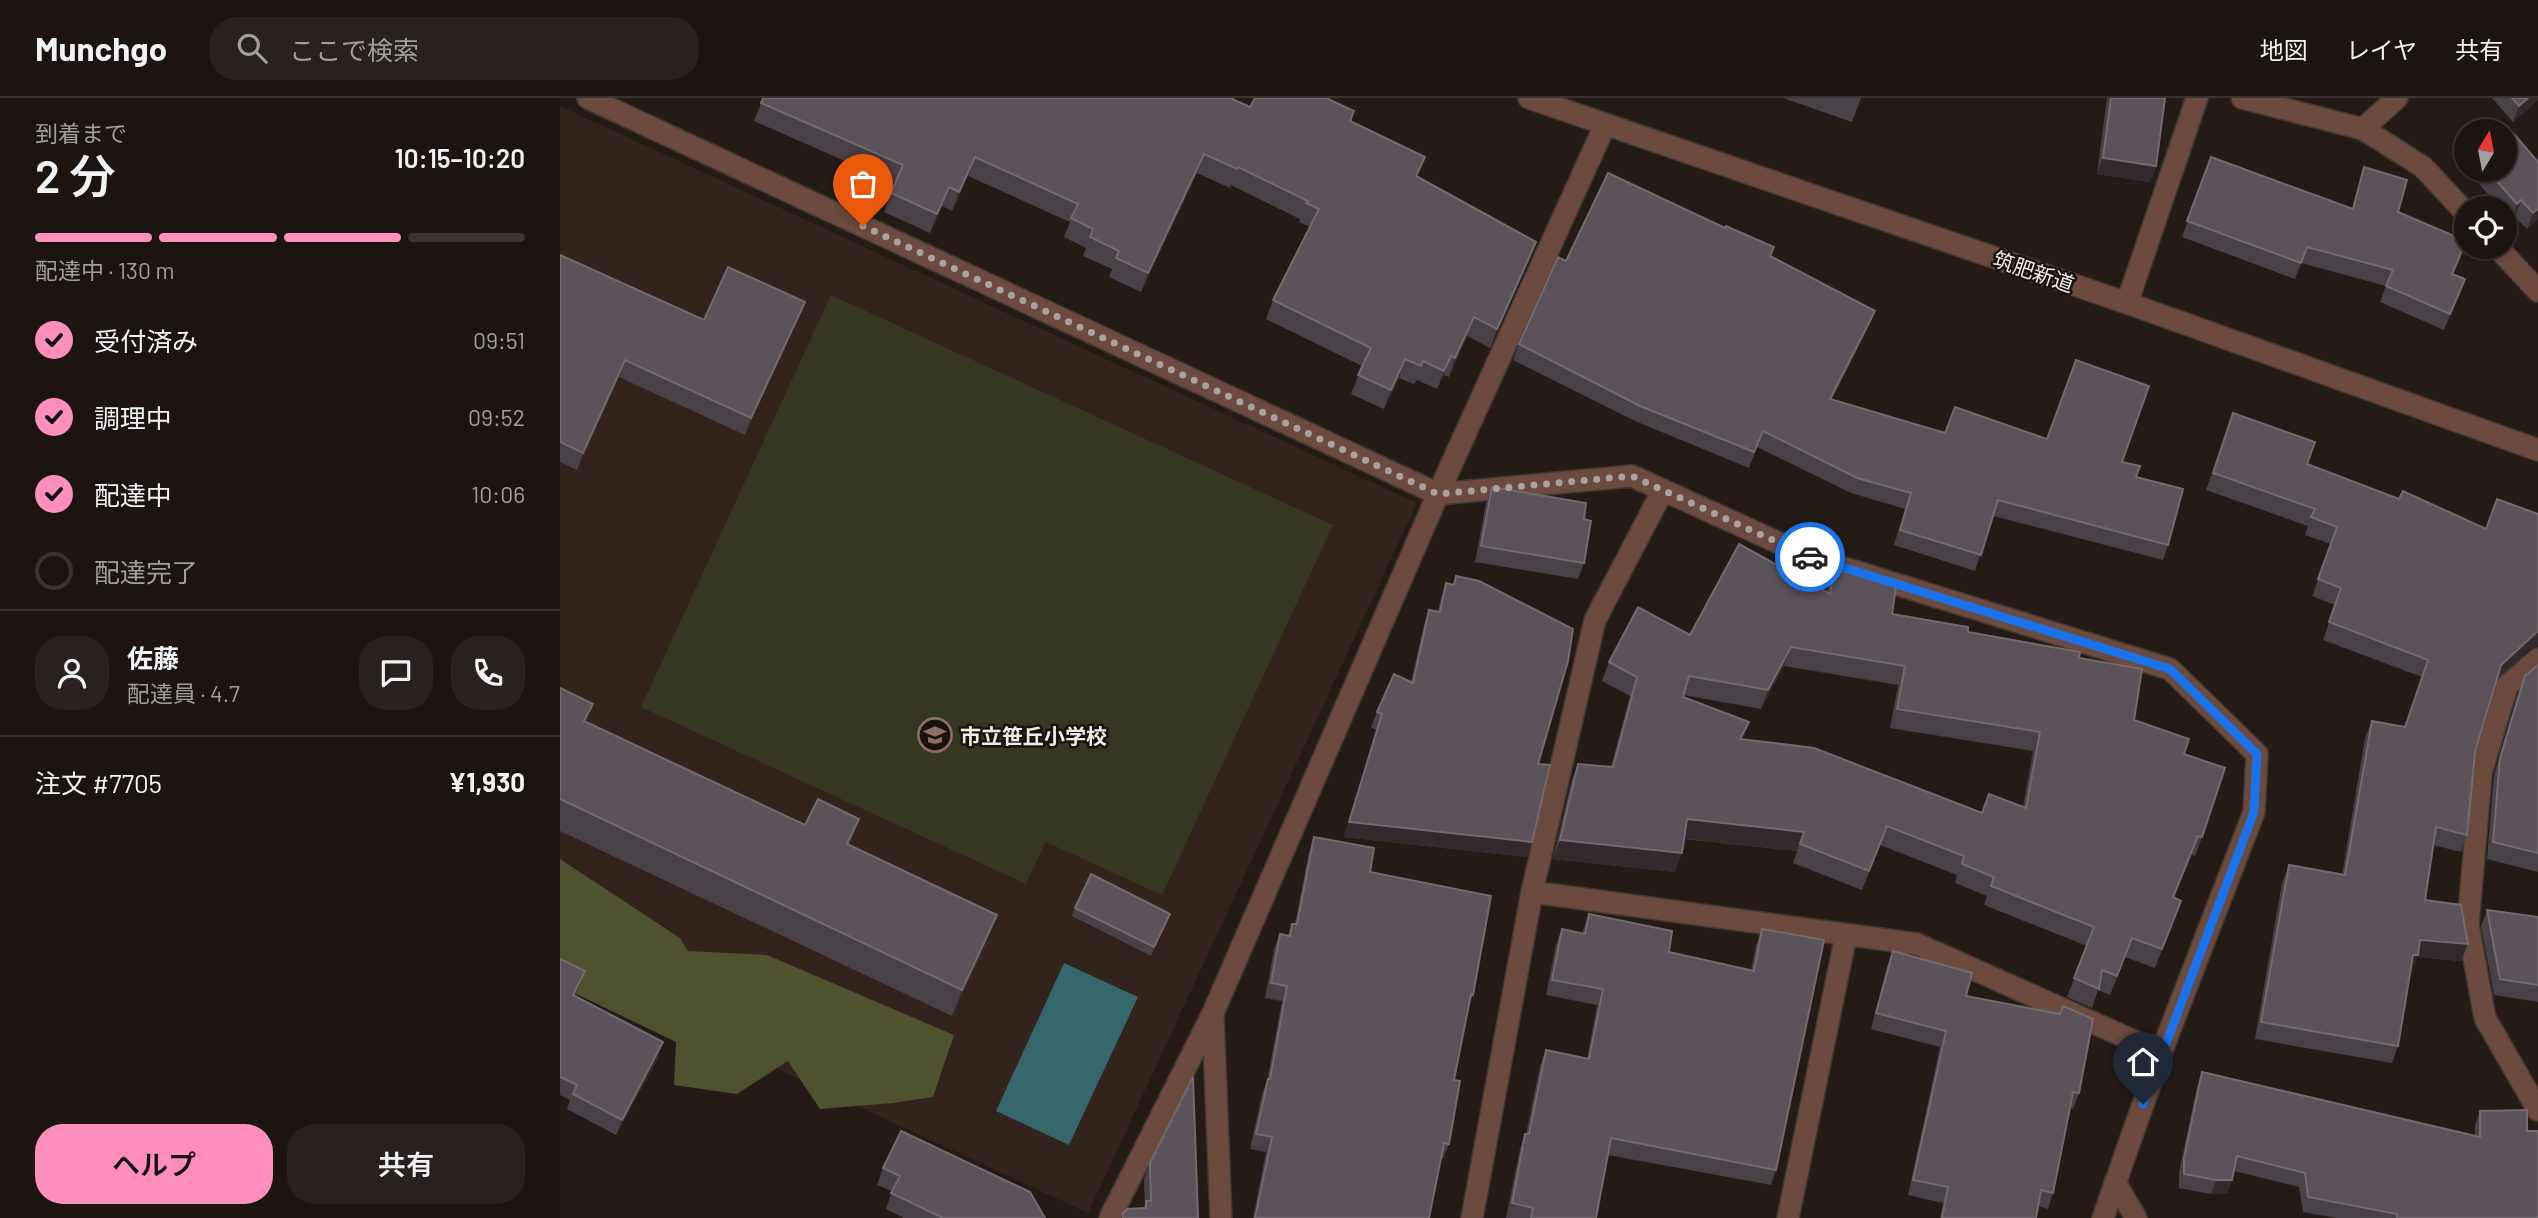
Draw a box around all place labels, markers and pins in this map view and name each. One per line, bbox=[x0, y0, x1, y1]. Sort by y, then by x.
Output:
pin bbox=[833, 154, 893, 226]
school or university icon: 市立笹丘小学校 bbox=[916, 716, 954, 754]
place label: 市立笹丘小学校 bbox=[960, 723, 1107, 748]
pin bbox=[2113, 1032, 2173, 1104]

